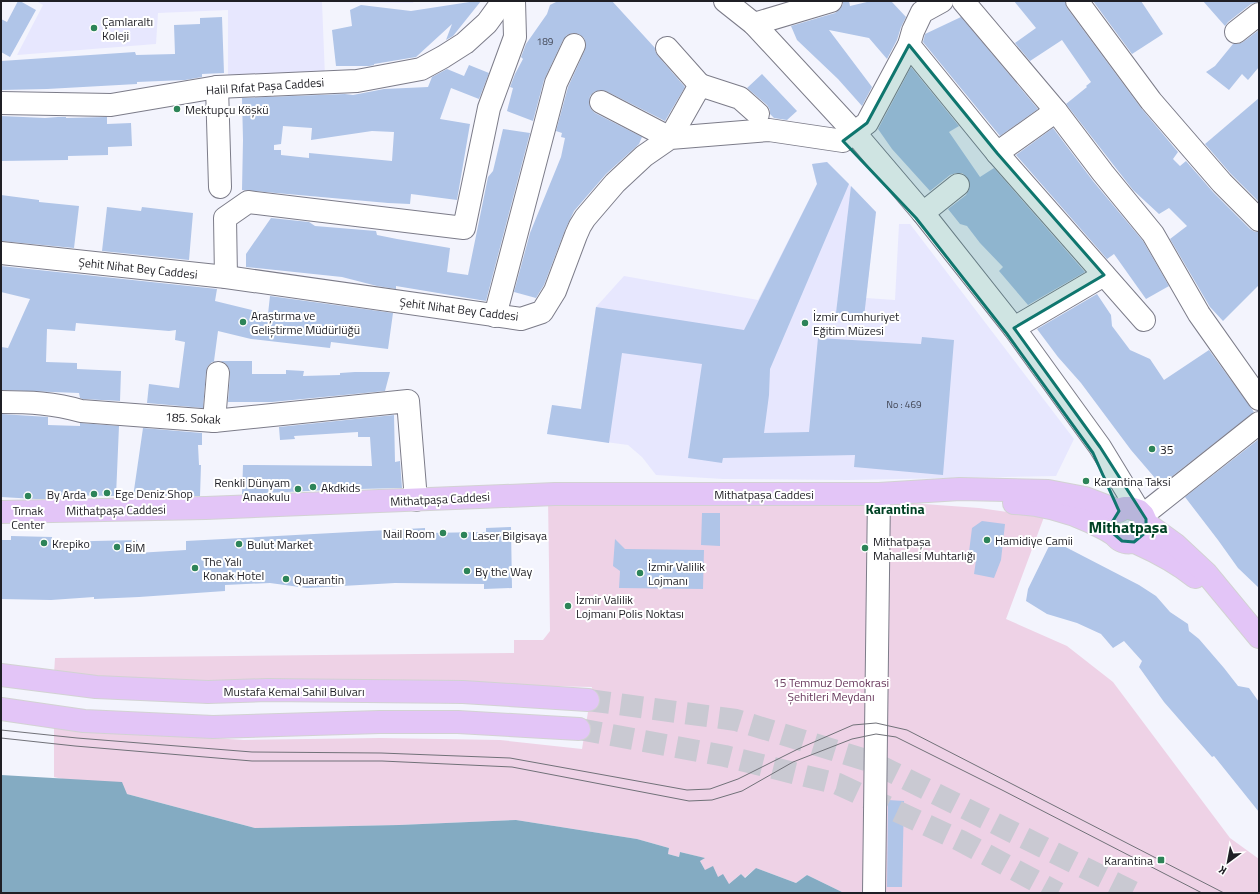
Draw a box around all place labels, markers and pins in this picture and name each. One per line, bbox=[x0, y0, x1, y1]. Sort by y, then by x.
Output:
place label: Çamlaraltı Koleji bbox=[102, 12, 153, 45]
marker: Çamlaraltı Koleji bbox=[89, 23, 99, 33]
place label: Mektupçu Köşkü bbox=[185, 100, 269, 119]
marker: Mektupçu Köşkü bbox=[172, 104, 182, 114]
place label: Araştırma ve Geliştirme Müdürlüğü bbox=[251, 306, 360, 339]
place label: İzmir Cumhuriyet Eğitim Müzesi bbox=[813, 307, 900, 340]
marker: Araştırma ve Geliştirme Müdürlüğü bbox=[238, 317, 248, 327]
marker: İzmir Cumhuriyet Eğitim Müzesi bbox=[800, 318, 810, 328]
place label: 35 bbox=[1160, 440, 1174, 459]
marker: 35 bbox=[1147, 444, 1157, 454]
place label: Karantina Taksi bbox=[1094, 472, 1171, 491]
place label: Renkli Dünyam Anaokulu bbox=[214, 473, 290, 506]
marker: Karantina Taksi bbox=[1081, 476, 1091, 486]
place label: Akdkids bbox=[321, 478, 361, 497]
marker: Akdkids bbox=[308, 482, 318, 492]
place label: Ege Deniz Shop bbox=[115, 484, 193, 503]
marker: Renkli Dünyam Anaokulu bbox=[293, 484, 303, 494]
place label: By Arda bbox=[47, 485, 86, 504]
marker: Ege Deniz Shop bbox=[102, 488, 112, 498]
marker: By Arda bbox=[89, 489, 99, 499]
marker: Tırnak Center bbox=[23, 491, 33, 501]
place label: Tırnak Center bbox=[11, 501, 45, 534]
place label: Nail Room bbox=[383, 524, 435, 543]
place label: Laser Bilgisaya bbox=[472, 526, 547, 545]
marker: Nail Room bbox=[438, 528, 448, 538]
marker: Laser Bilgisaya bbox=[459, 530, 469, 540]
place label: Hamidiye Camii bbox=[995, 531, 1073, 550]
place label: Mithatpaşa Mahallesi Muhtarlığı bbox=[873, 532, 975, 565]
place label: Krepiko bbox=[52, 534, 90, 553]
place label: Bulut Market bbox=[247, 535, 314, 554]
marker: Hamidiye Camii bbox=[982, 535, 992, 545]
marker: Krepiko bbox=[39, 538, 49, 548]
place label: BİM bbox=[125, 538, 145, 557]
marker: Bulut Market bbox=[234, 539, 244, 549]
marker: BİM bbox=[112, 542, 122, 552]
marker: Mithatpaşa Mahallesi Muhtarlığı bbox=[860, 543, 870, 553]
place label: The Yalı Konak Hotel bbox=[203, 552, 264, 585]
place label: İzmir Valilik Lojmanı bbox=[648, 557, 705, 590]
place label: By the Way bbox=[475, 562, 533, 581]
marker: The Yalı Konak Hotel bbox=[190, 563, 200, 573]
marker: By the Way bbox=[462, 566, 472, 576]
marker: İzmir Valilik Lojmanı bbox=[635, 568, 645, 578]
place label: Quarantin bbox=[294, 570, 344, 589]
marker: Quarantin bbox=[281, 574, 291, 584]
place label: İzmir Valilik Lojmanı Polis Noktası bbox=[576, 590, 684, 623]
marker: İzmir Valilik Lojmanı Polis Noktası bbox=[563, 601, 573, 611]
place label: Karantina bbox=[1104, 851, 1153, 870]
marker: Karantina bbox=[1156, 855, 1166, 865]

